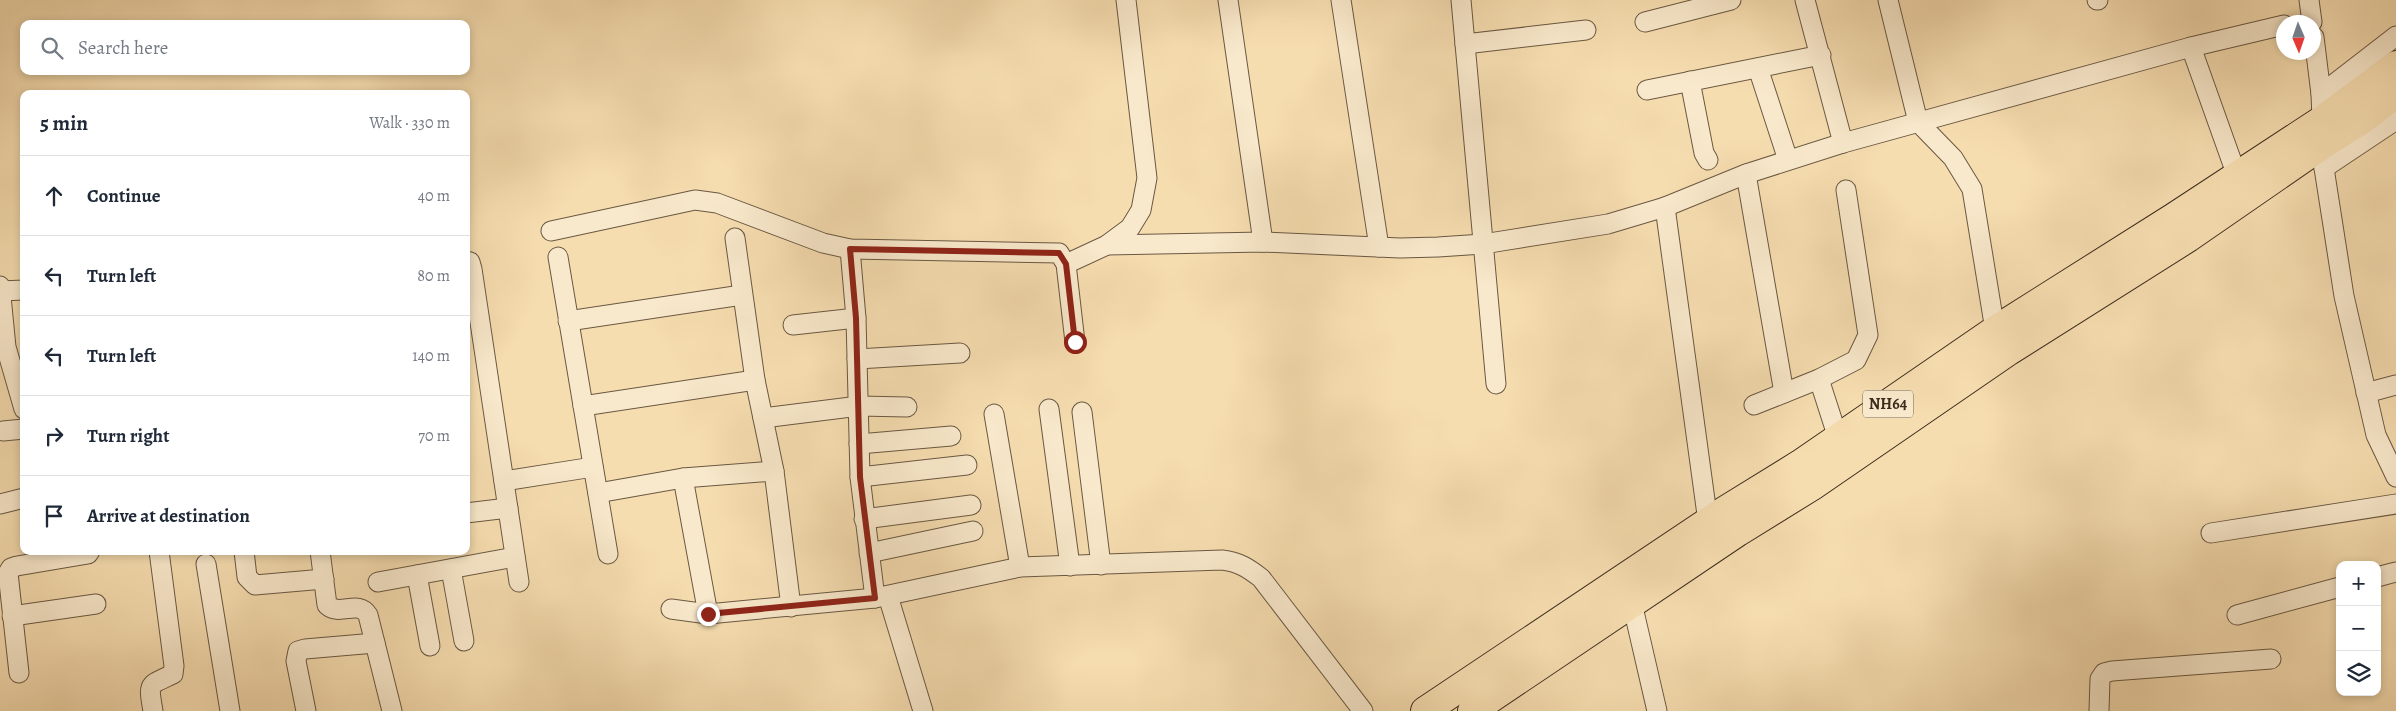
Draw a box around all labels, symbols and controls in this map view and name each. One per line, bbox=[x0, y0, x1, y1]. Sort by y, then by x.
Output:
north arrow bbox=[2276, 15, 2321, 60]
search box bbox=[20, 20, 470, 75]
icon: search bbox=[38, 34, 66, 62]
text: Search here bbox=[78, 35, 168, 61]
text: 5 min bbox=[40, 109, 88, 137]
text: Walk · 330 m bbox=[369, 112, 450, 134]
icon: ahead bbox=[40, 182, 68, 210]
text: Continue bbox=[87, 183, 161, 209]
text: 40 m bbox=[418, 185, 450, 207]
icon: left bbox=[40, 262, 68, 290]
text: Turn left bbox=[87, 263, 156, 289]
text: 80 m bbox=[417, 265, 450, 287]
route start bbox=[1064, 331, 1087, 354]
icon: left bbox=[40, 342, 68, 370]
text: Turn left bbox=[87, 343, 156, 369]
text: 140 m bbox=[412, 345, 450, 367]
road number: NH64 bbox=[1863, 390, 1913, 418]
icon: right bbox=[40, 422, 68, 450]
text: Turn right bbox=[87, 423, 169, 449]
text: 70 m bbox=[418, 425, 450, 447]
icon: arrive bbox=[40, 502, 68, 530]
text: Arrive at destination bbox=[87, 503, 250, 529]
map controls bbox=[2336, 561, 2381, 696]
button: + bbox=[2336, 561, 2381, 606]
route end bbox=[697, 603, 720, 626]
button: − bbox=[2336, 606, 2381, 651]
button: layers bbox=[2336, 651, 2381, 696]

